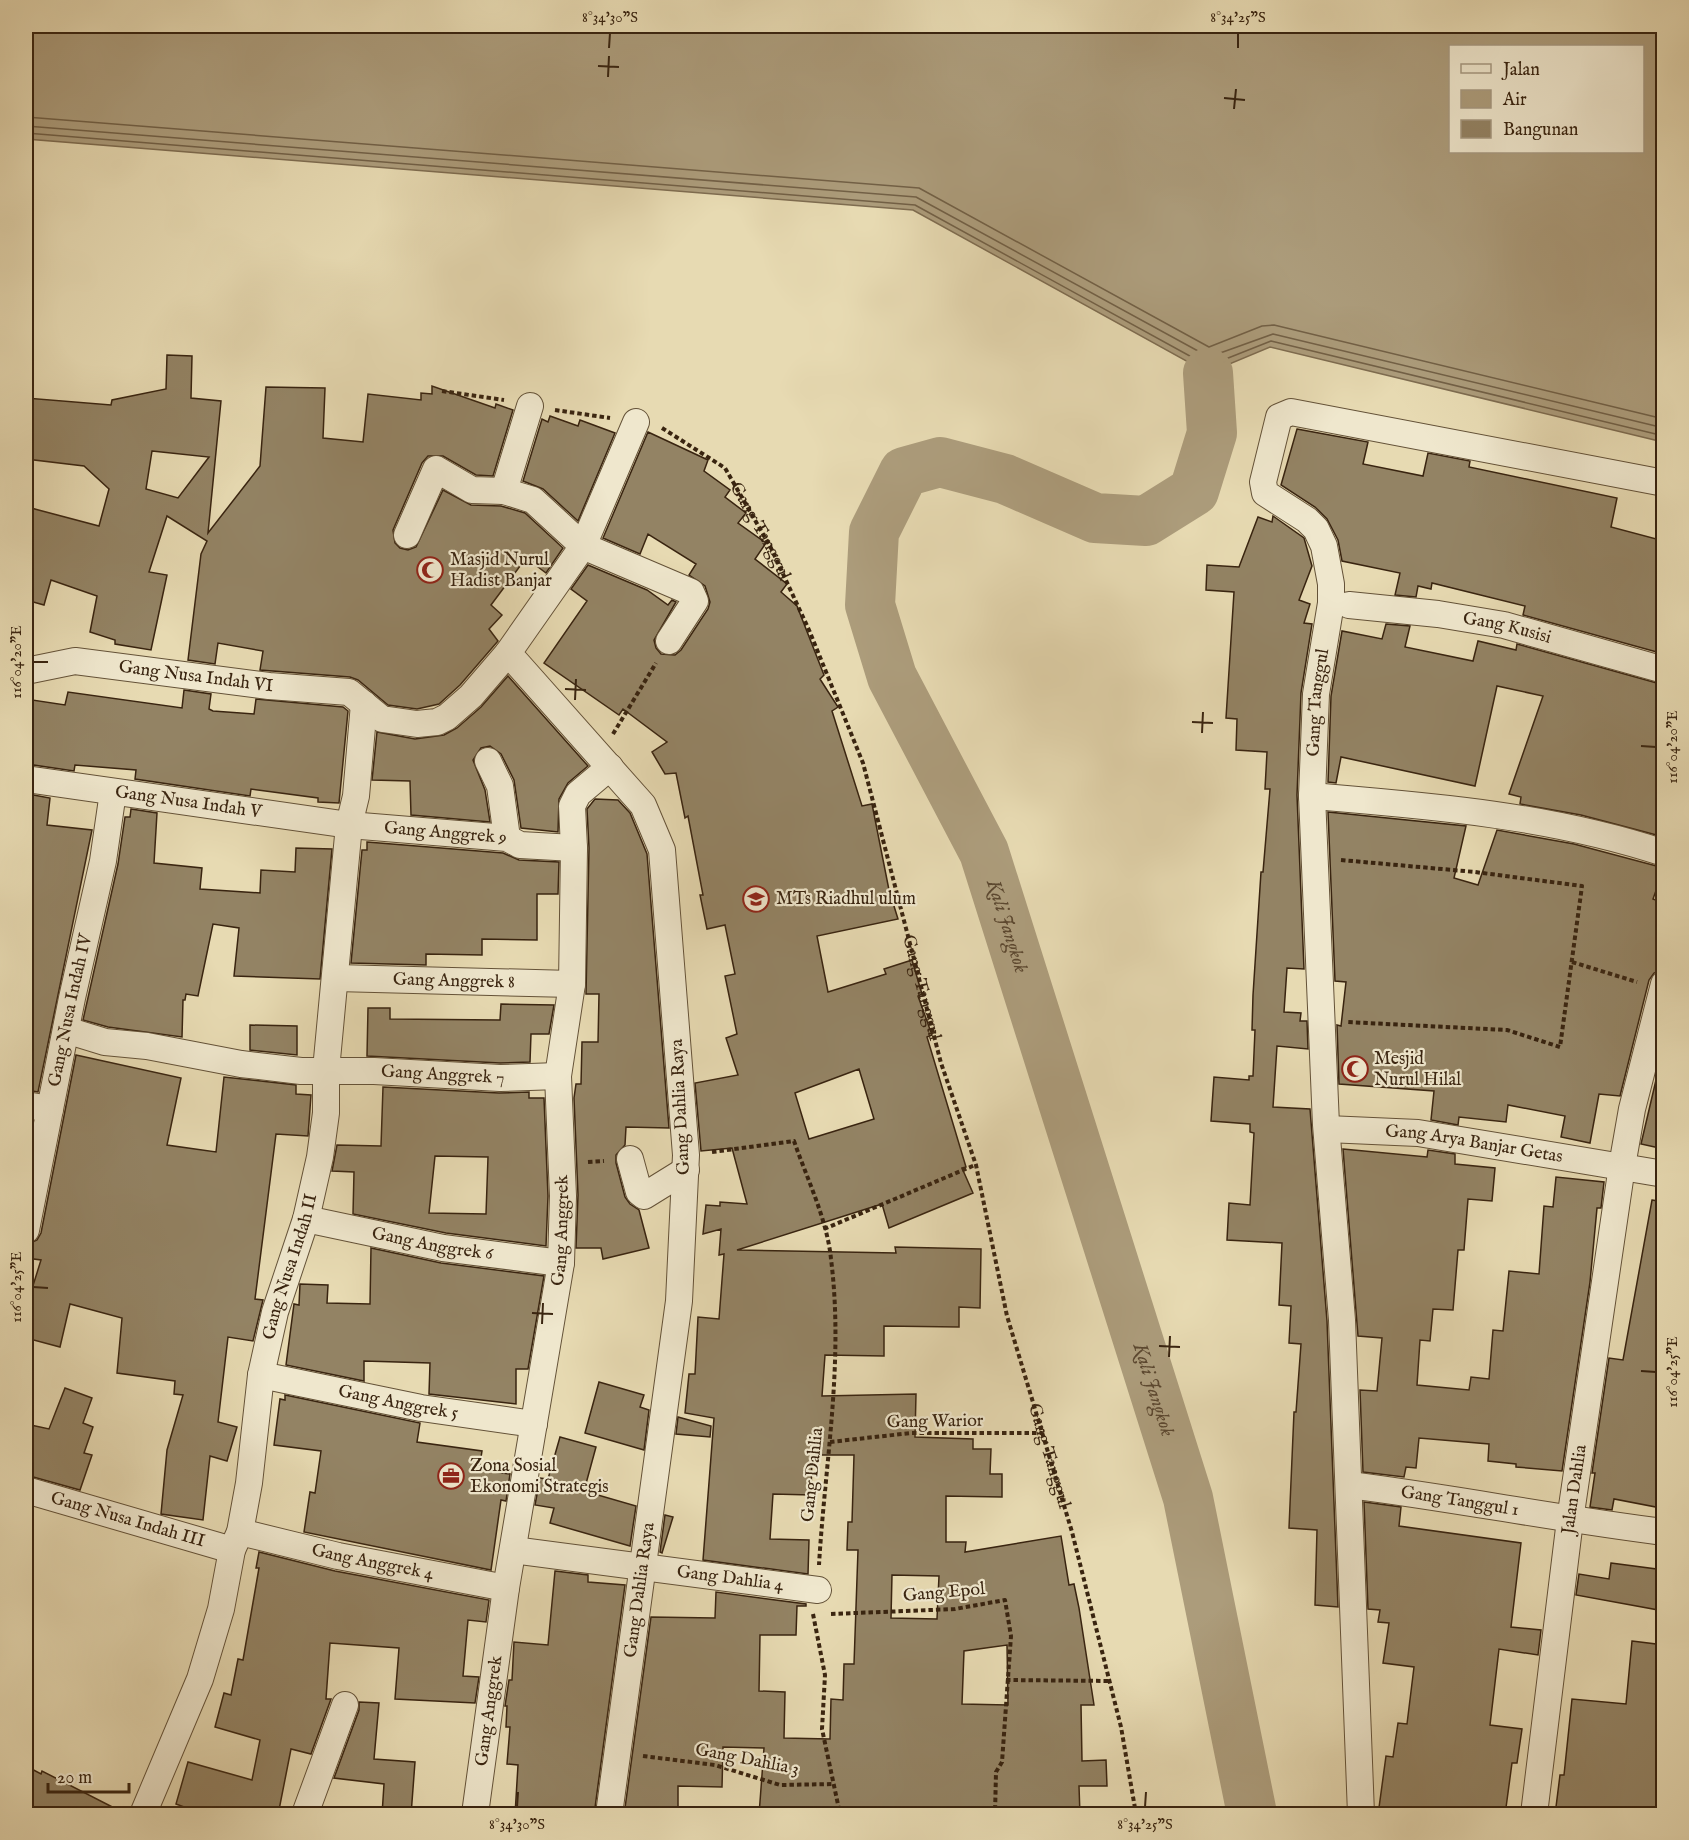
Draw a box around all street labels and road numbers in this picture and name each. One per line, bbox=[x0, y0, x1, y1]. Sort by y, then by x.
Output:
street label: Gang Tanggul bbox=[724, 478, 796, 584]
street label: Gang Kusisi bbox=[1461, 607, 1554, 649]
street label: Gang Tanggul bbox=[1302, 647, 1335, 757]
street label: Gang Nusa Indah VI bbox=[117, 655, 274, 698]
street label: Gang Nusa Indah V bbox=[114, 780, 264, 824]
street label: Gang Anggrek 9 bbox=[383, 816, 508, 849]
street label: Gang Nusa Indah IV bbox=[43, 931, 98, 1089]
street label: Gang Tanggul bbox=[897, 932, 946, 1043]
street label: Gang Anggrek 8 bbox=[393, 968, 515, 994]
street label: Gang Dahlia Raya bbox=[666, 1038, 696, 1176]
street label: Gang Anggrek 7 bbox=[380, 1060, 505, 1090]
street label: Gang Arya Banjar Getas bbox=[1385, 1120, 1564, 1168]
street label: Gang Anggrek bbox=[546, 1174, 575, 1288]
street label: Gang Nusa Indah II bbox=[258, 1191, 323, 1342]
street label: Gang Anggrek 6 bbox=[370, 1222, 495, 1266]
street label: Gang Anggrek 5 bbox=[336, 1380, 460, 1425]
street label: Gang Tanggul bbox=[1023, 1401, 1076, 1511]
street label: Gang Warior bbox=[886, 1410, 984, 1434]
street label: Gang Dahlia bbox=[797, 1426, 829, 1523]
street label: Jalan Dahlia bbox=[1557, 1443, 1592, 1538]
street label: Gang Tanggul 1 bbox=[1399, 1481, 1520, 1522]
street label: Gang Nusa Indah III bbox=[48, 1486, 208, 1553]
street label: Gang Dahlia Raya bbox=[619, 1521, 660, 1659]
street label: Gang Anggrek 4 bbox=[309, 1538, 436, 1585]
street label: Gang Dahlia 4 bbox=[675, 1560, 785, 1597]
street label: Gang Epol bbox=[902, 1578, 986, 1608]
street label: Gang Anggrek bbox=[470, 1654, 508, 1768]
street label: Gang Dahlia 3 bbox=[693, 1739, 801, 1781]

